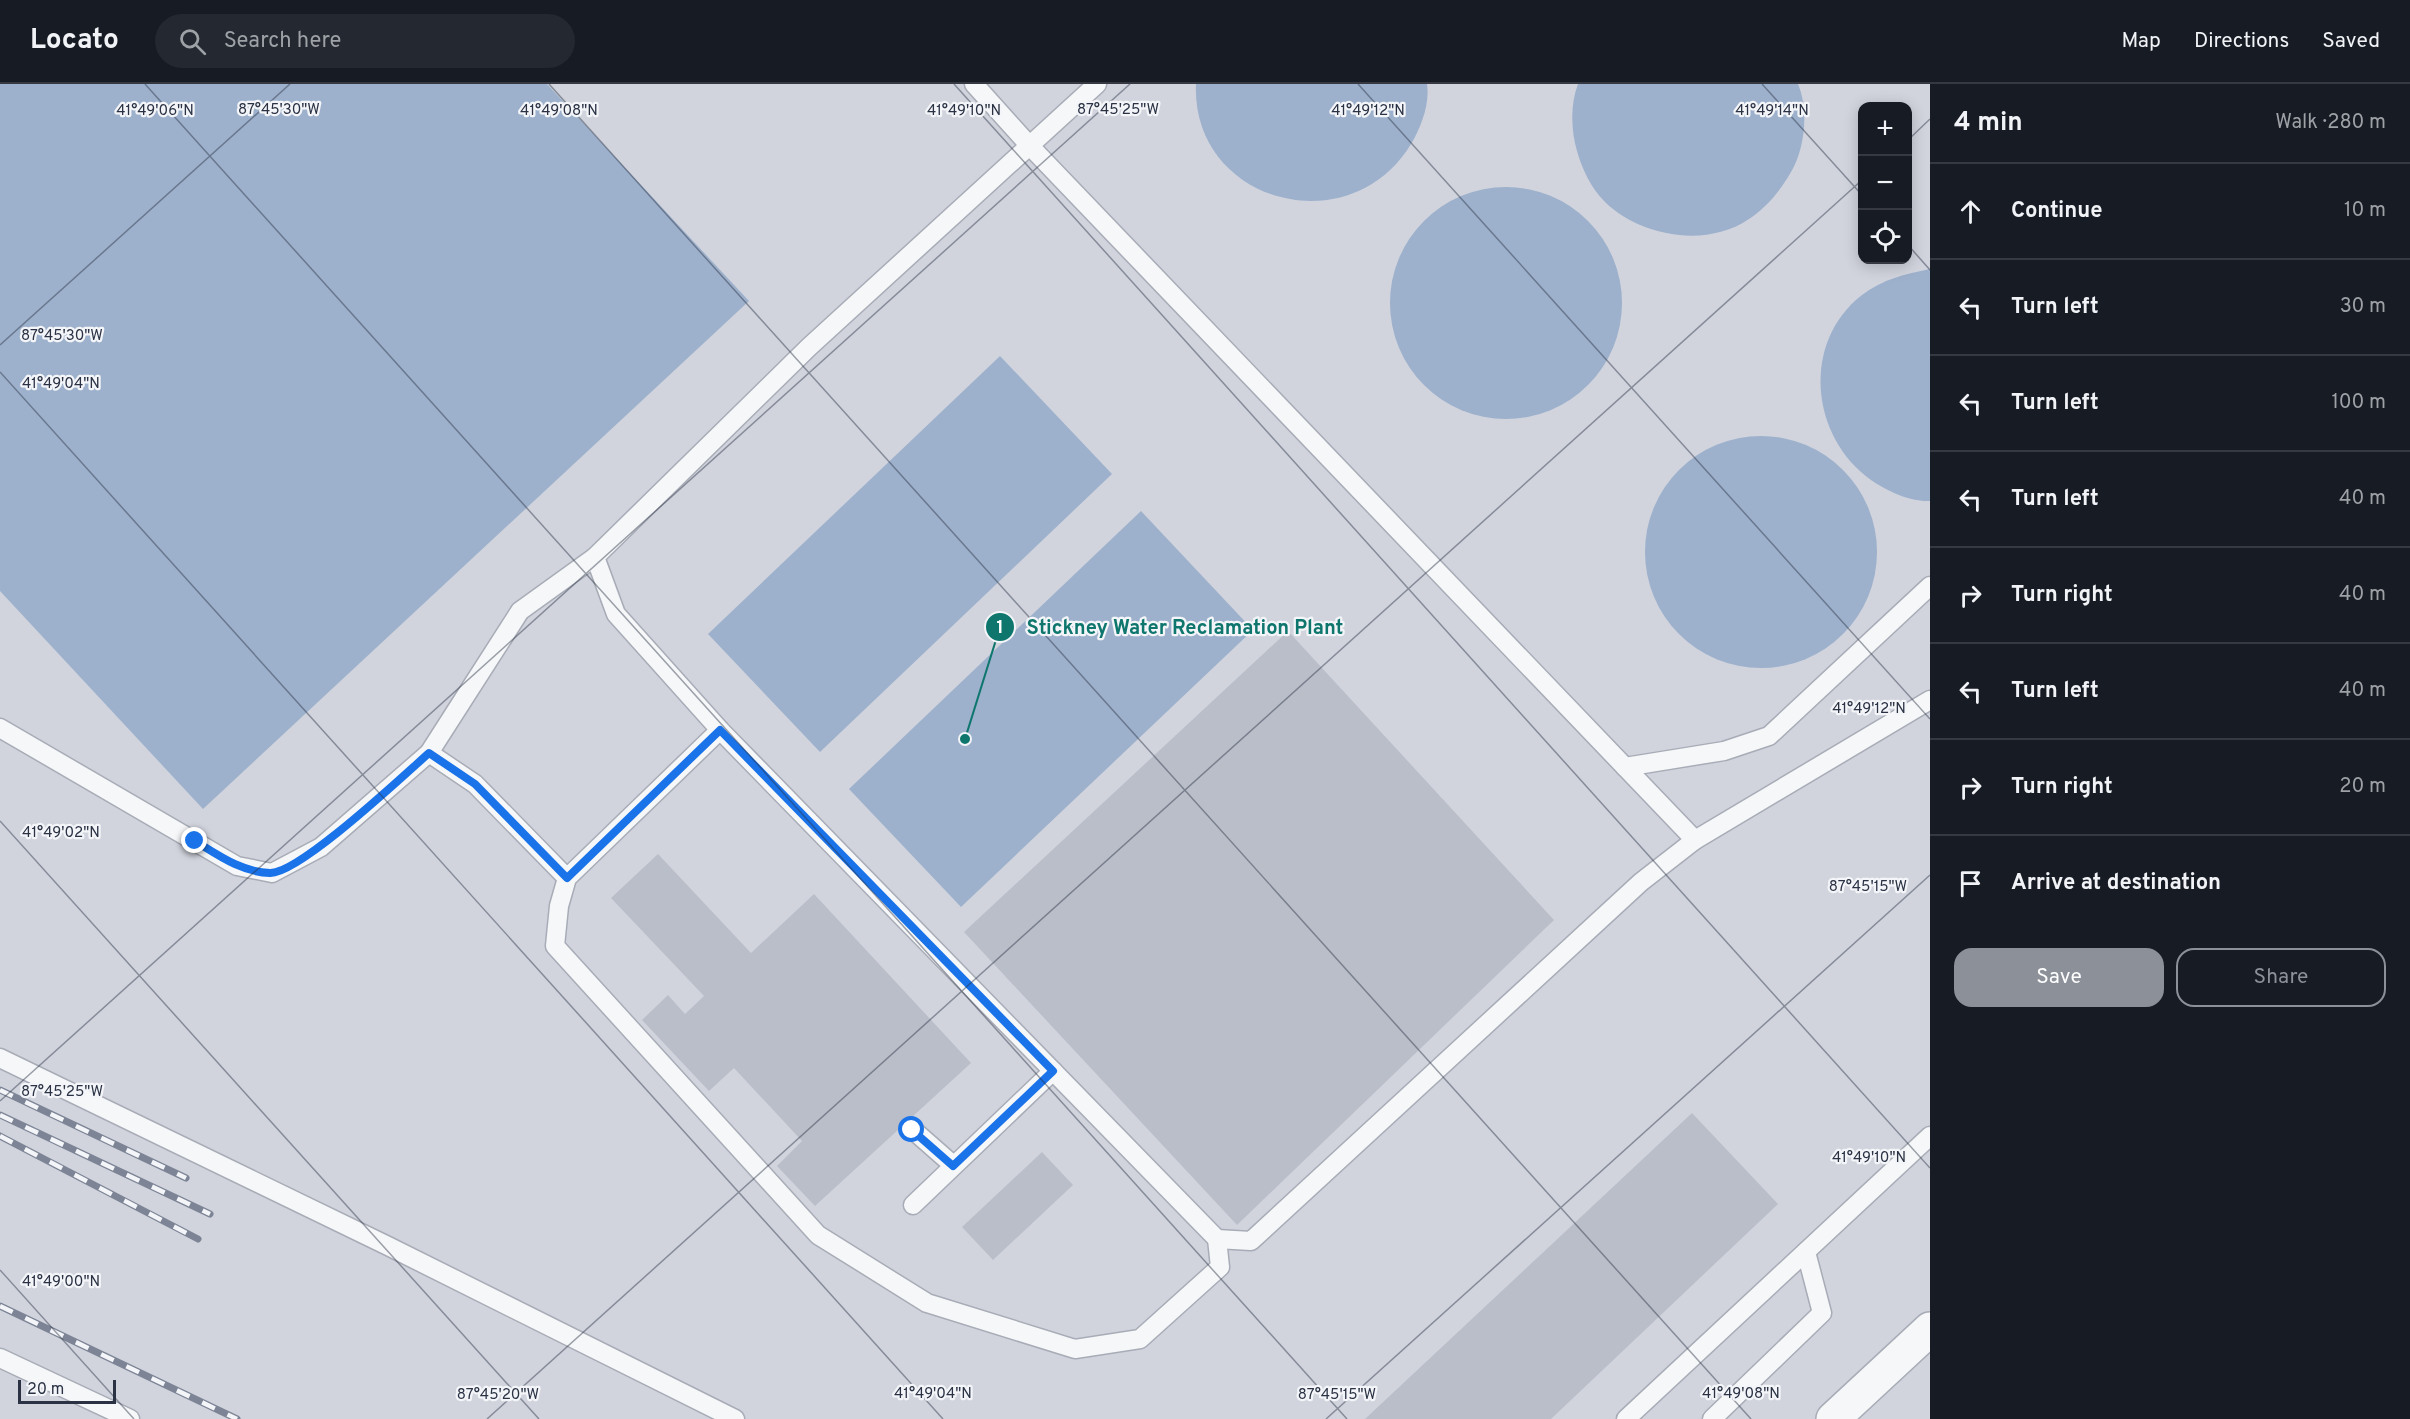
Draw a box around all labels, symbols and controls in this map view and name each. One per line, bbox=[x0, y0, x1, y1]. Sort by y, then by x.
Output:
search box bbox=[155, 14, 575, 68]
text: Locato bbox=[30, 23, 119, 59]
icon: search bbox=[176, 25, 209, 58]
text: Search here bbox=[224, 28, 341, 55]
text: Map bbox=[2121, 28, 2161, 55]
text: Directions bbox=[2194, 28, 2289, 55]
text: Saved bbox=[2322, 28, 2380, 55]
text: 87°45'30"W bbox=[238, 101, 320, 120]
text: 87°45'25"W bbox=[1077, 101, 1159, 120]
text: 41°49'06"N bbox=[116, 102, 194, 121]
text: 41°49'08"N bbox=[520, 102, 598, 121]
text: 41°49'10"N bbox=[927, 102, 1001, 121]
text: 41°49'12"N bbox=[1331, 102, 1405, 121]
text: 41°49'14"N bbox=[1735, 102, 1809, 121]
map controls bbox=[1858, 102, 1912, 264]
button: + bbox=[1858, 102, 1912, 156]
text: 4 min bbox=[1954, 107, 2023, 140]
text: Walk · 280 m bbox=[2275, 110, 2386, 136]
button: − bbox=[1858, 156, 1912, 210]
icon: ahead bbox=[1954, 195, 1987, 228]
text: Continue bbox=[2011, 198, 2102, 225]
text: 10 m bbox=[2344, 198, 2386, 224]
button: locate bbox=[1858, 210, 1912, 264]
icon: left bbox=[1954, 291, 1987, 324]
text: Turn left bbox=[2011, 294, 2099, 321]
text: 30 m bbox=[2340, 294, 2386, 320]
text: 87°45'30"W bbox=[21, 327, 103, 346]
text: 41°49'04"N bbox=[22, 375, 100, 394]
icon: left bbox=[1954, 387, 1987, 420]
text: Turn left bbox=[2011, 390, 2099, 417]
text: 100 m bbox=[2331, 390, 2386, 416]
icon: left bbox=[1954, 483, 1987, 516]
text: Turn left bbox=[2011, 486, 2099, 513]
text: 40 m bbox=[2339, 486, 2386, 512]
icon: right bbox=[1954, 579, 1987, 612]
text: Turn right bbox=[2011, 582, 2113, 609]
text: 40 m bbox=[2339, 582, 2386, 608]
callout: Stickney Water Reclamation Plant bbox=[985, 608, 1355, 646]
text: Stickney Water Reclamation Plant bbox=[1027, 616, 1344, 642]
text: 1 bbox=[996, 617, 1004, 640]
icon: left bbox=[1954, 675, 1987, 708]
text: Turn left bbox=[2011, 678, 2099, 705]
text: 40 m bbox=[2339, 678, 2386, 704]
text: 41°49'12"N bbox=[1832, 700, 1906, 719]
icon: right bbox=[1954, 771, 1987, 804]
text: Turn right bbox=[2011, 774, 2113, 801]
text: 20 m bbox=[2339, 774, 2386, 800]
text: 41°49'02"N bbox=[22, 824, 100, 843]
route end bbox=[181, 827, 207, 853]
icon: arrive bbox=[1954, 867, 1987, 900]
text: Arrive at destination bbox=[2011, 870, 2221, 897]
text: 87°45'15"W bbox=[1829, 878, 1907, 897]
button: Save bbox=[1954, 948, 2164, 1007]
button: Share bbox=[2176, 948, 2386, 1007]
text: 87°45'25"W bbox=[21, 1083, 103, 1102]
route start bbox=[898, 1116, 924, 1142]
text: 41°49'10"N bbox=[1832, 1149, 1906, 1168]
text: 41°49'00"N bbox=[22, 1273, 100, 1292]
scale bar bbox=[18, 1377, 116, 1404]
text: 20 m bbox=[27, 1380, 64, 1400]
text: 41°49'04"N bbox=[894, 1385, 972, 1404]
text: 41°49'08"N bbox=[1702, 1385, 1780, 1404]
text: 87°45'20"W bbox=[457, 1386, 539, 1405]
text: 87°45'15"W bbox=[1298, 1386, 1376, 1405]

